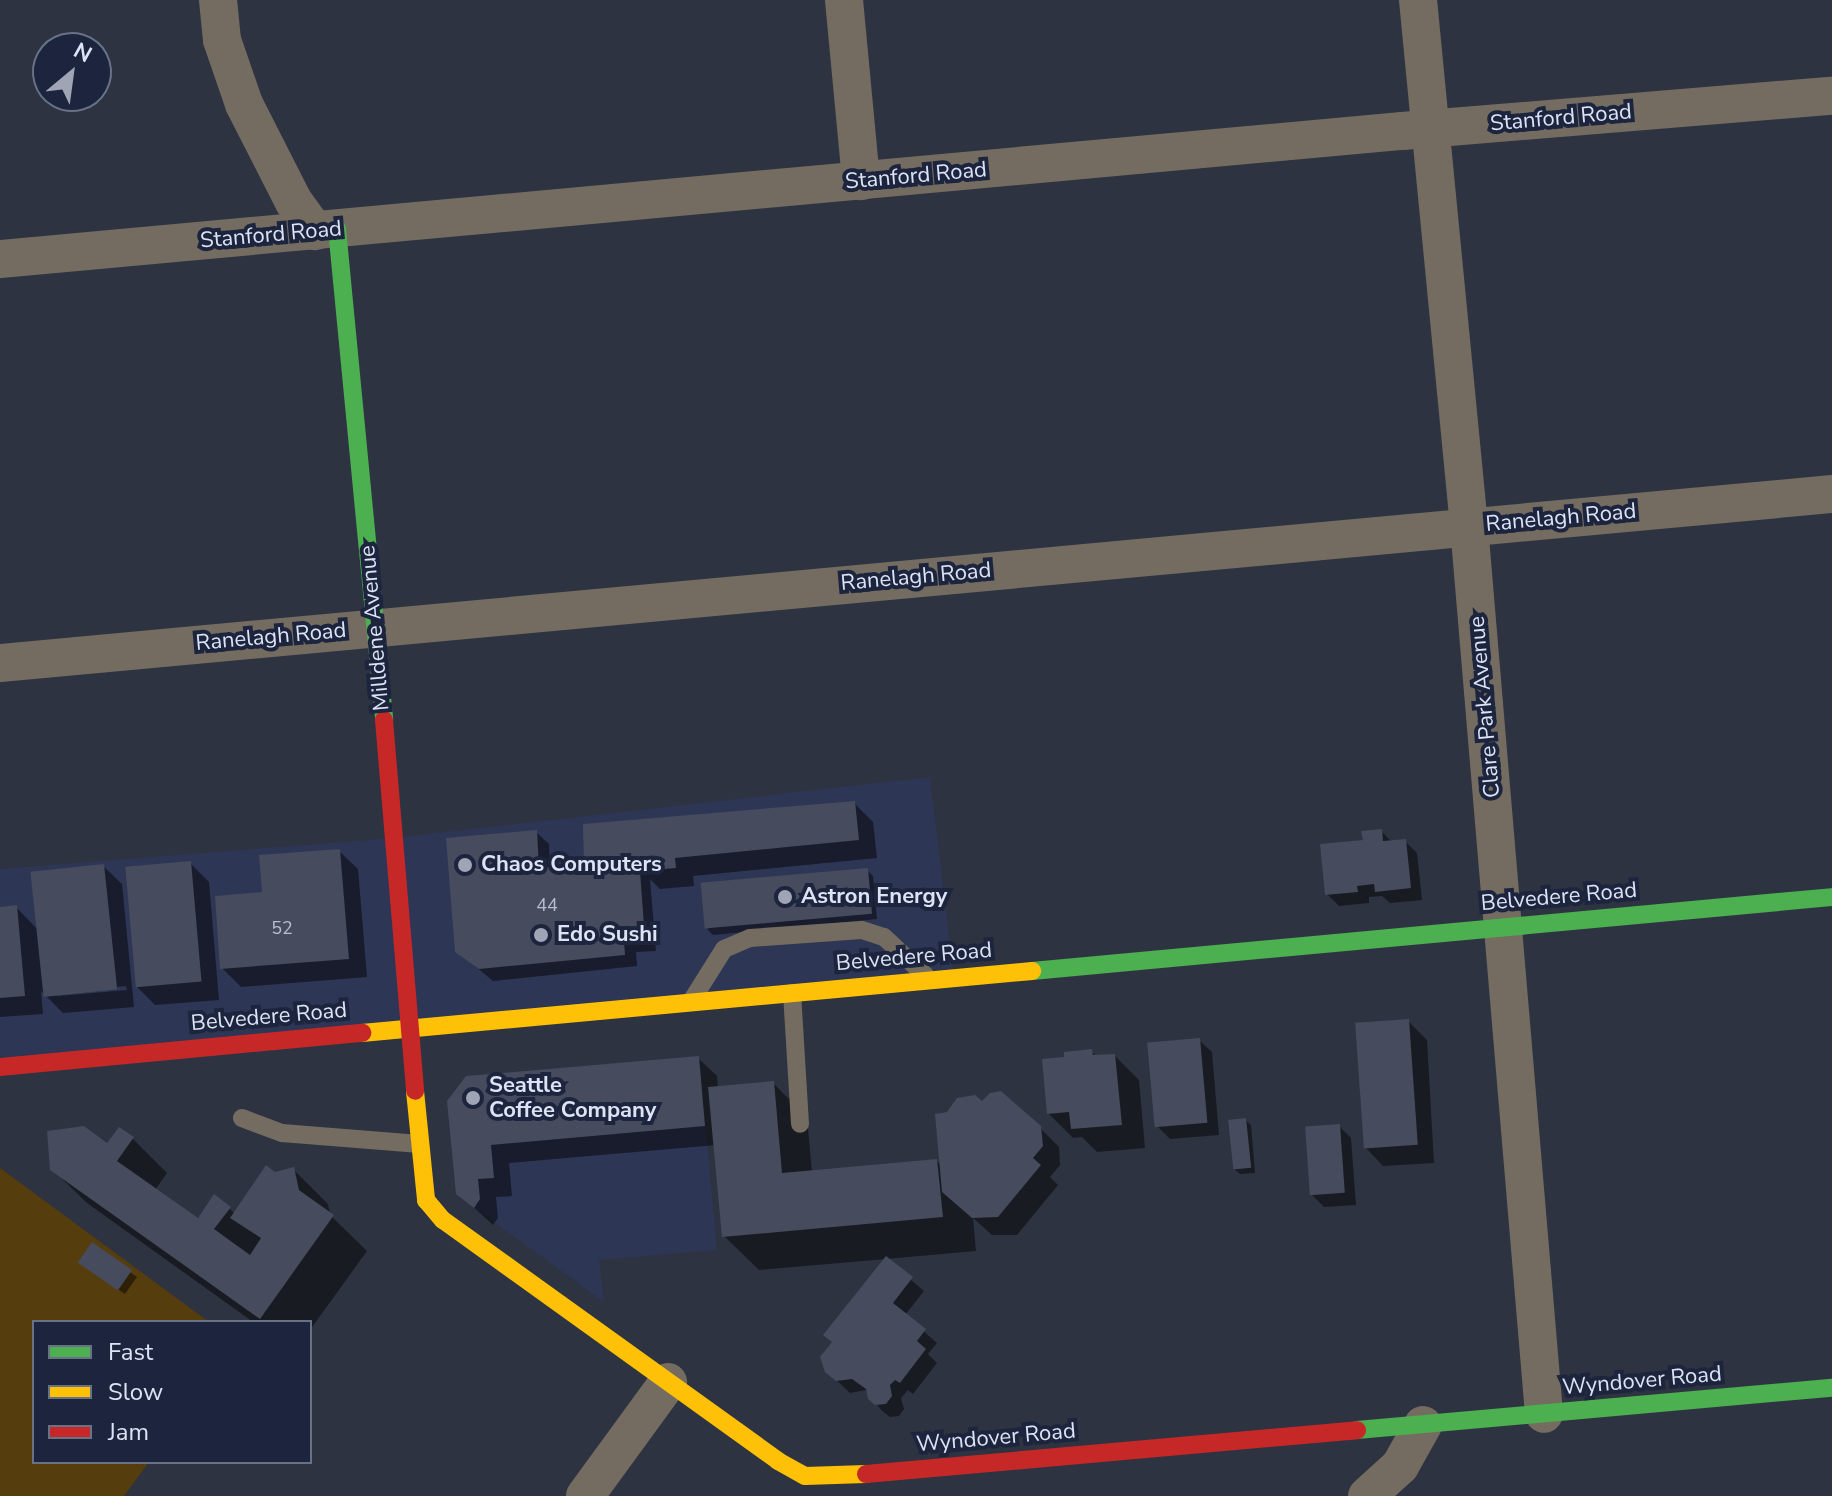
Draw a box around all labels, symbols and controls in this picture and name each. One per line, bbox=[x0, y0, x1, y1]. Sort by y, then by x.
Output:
north arrow bbox=[32, 32, 112, 112]
text: N bbox=[68, 36, 97, 70]
street label: Stanford Road bbox=[1489, 99, 1633, 137]
street label: Stanford Road bbox=[844, 157, 988, 195]
street label: Stanford Road bbox=[199, 216, 343, 254]
street label: Ranelagh Road bbox=[1485, 498, 1637, 538]
street label: Milldene Avenue bbox=[355, 544, 395, 712]
street label: Ranelagh Road bbox=[840, 557, 992, 597]
street label: Clare Park Avenue bbox=[1464, 615, 1506, 799]
street label: Ranelagh Road bbox=[195, 617, 347, 657]
place label: Chaos Computers bbox=[481, 852, 662, 878]
marker: Chaos Computers bbox=[456, 856, 474, 874]
street label: Belvedere Road bbox=[1480, 877, 1638, 917]
place label: Astron Energy bbox=[801, 884, 947, 910]
marker: Astron Energy bbox=[776, 888, 794, 906]
house number: 44 bbox=[536, 894, 558, 916]
house number: 52 bbox=[271, 917, 293, 939]
place label: Edo Sushi bbox=[557, 922, 658, 948]
marker: Edo Sushi bbox=[532, 926, 550, 944]
street label: Belvedere Road bbox=[835, 937, 993, 977]
street label: Belvedere Road bbox=[190, 997, 348, 1037]
place label: Seattle Coffee Company bbox=[489, 1072, 656, 1124]
marker: Seattle Coffee Company bbox=[464, 1089, 482, 1107]
legend bbox=[32, 1320, 312, 1464]
text: Fast bbox=[108, 1336, 153, 1368]
street label: Wyndover Road bbox=[1561, 1361, 1723, 1401]
text: Slow bbox=[108, 1376, 163, 1408]
text: Jam bbox=[108, 1416, 149, 1448]
street label: Wyndover Road bbox=[915, 1418, 1077, 1458]

